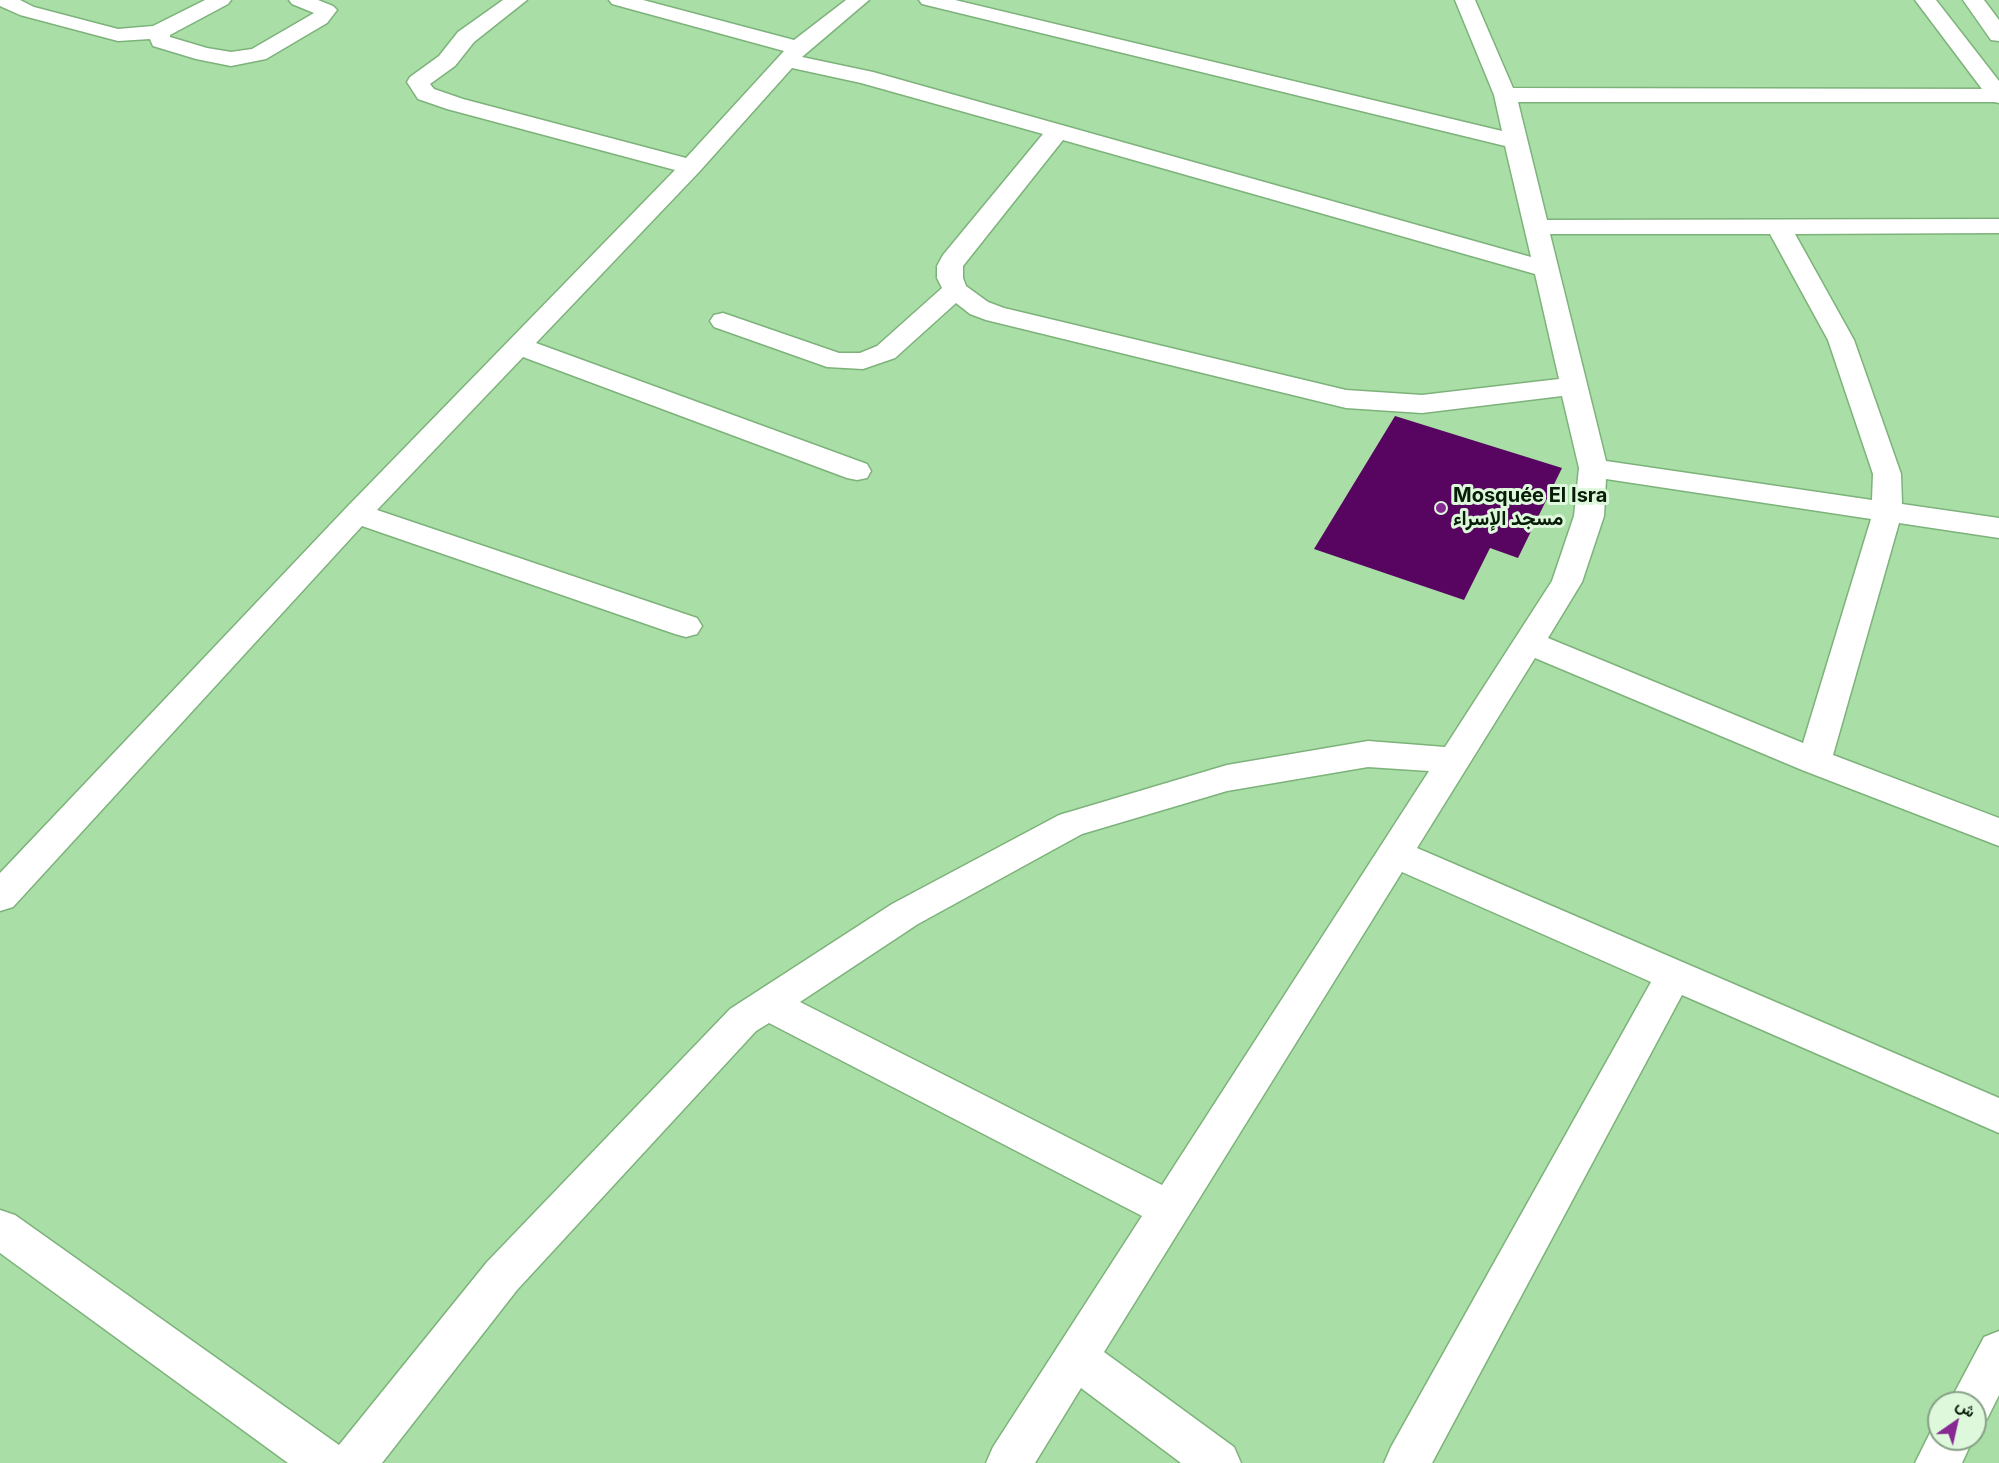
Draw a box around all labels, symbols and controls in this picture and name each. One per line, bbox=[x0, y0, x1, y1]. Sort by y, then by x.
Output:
place label: Mosquée El Isra مسجد الإسراء bbox=[1453, 484, 1607, 531]
marker: Mosquée El Isra مسجد الإسراء bbox=[1434, 501, 1448, 515]
north arrow bbox=[1927, 1391, 1987, 1451]
text: ش bbox=[1952, 1394, 1980, 1421]

